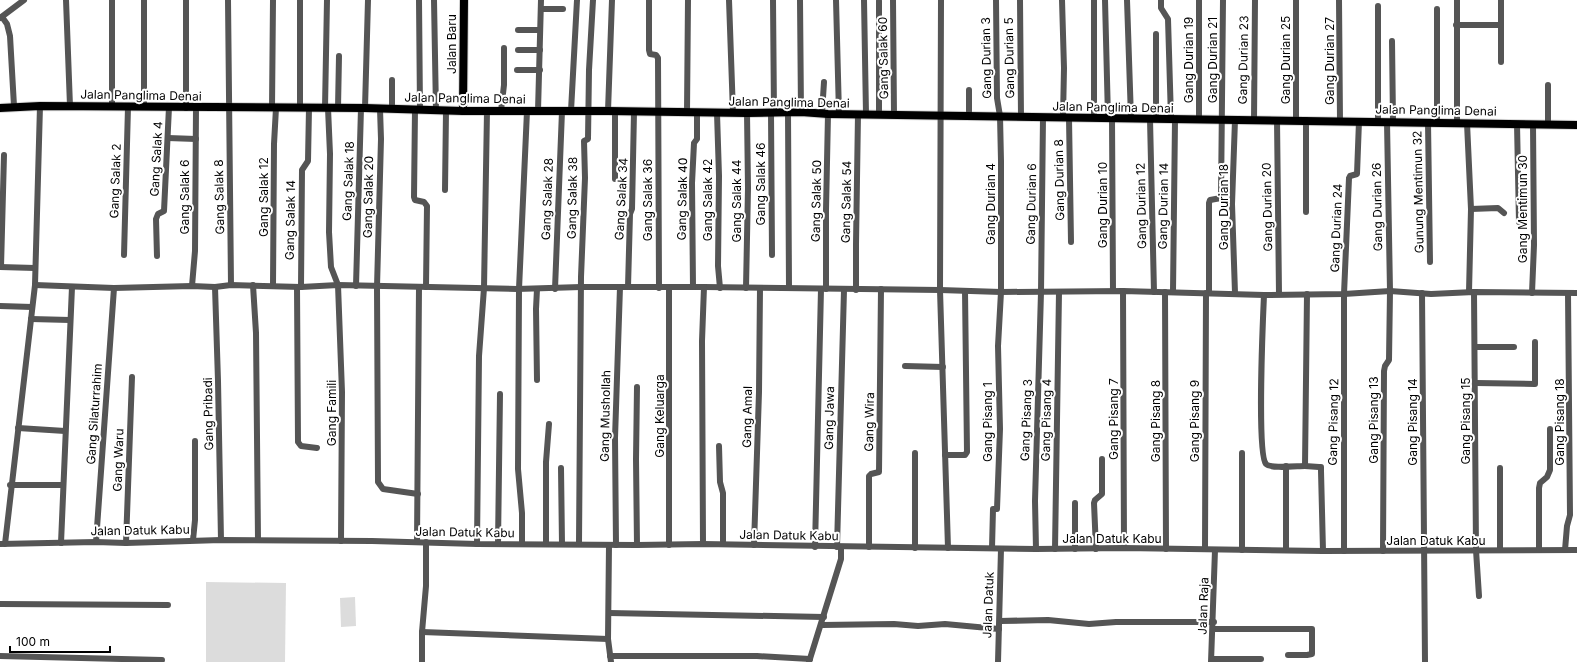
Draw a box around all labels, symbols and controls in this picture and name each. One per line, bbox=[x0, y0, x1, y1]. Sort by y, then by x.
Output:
street label: Jalan Baru bbox=[444, 14, 459, 74]
street label: Gang Durian 23 bbox=[1235, 15, 1251, 105]
street label: Gang Durian 25 bbox=[1278, 16, 1293, 104]
street label: Gang Salak 60 bbox=[875, 17, 891, 99]
street label: Gang Durian 3 bbox=[978, 17, 994, 99]
street label: Gang Durian 5 bbox=[1001, 17, 1017, 99]
street label: Gang Durian 19 bbox=[1181, 17, 1196, 103]
street label: Gang Durian 21 bbox=[1205, 17, 1220, 103]
street label: Gang Durian 27 bbox=[1322, 17, 1337, 105]
street label: Jalan Panglima Denai bbox=[80, 86, 202, 104]
street label: Jalan Panglima Denai bbox=[404, 89, 526, 107]
street label: Jalan Panglima Denai bbox=[728, 93, 850, 111]
street label: Jalan Panglima Denai bbox=[1052, 98, 1174, 116]
street label: Jalan Panglima Denai bbox=[1375, 101, 1497, 119]
street label: Gang Salak 4 bbox=[147, 121, 165, 197]
street label: Gunung Mentimun 32 bbox=[1409, 131, 1427, 253]
street label: Gang Durian 8 bbox=[1051, 139, 1067, 221]
street label: Gang Salak 18 bbox=[339, 141, 357, 221]
street label: Gang Salak 2 bbox=[106, 143, 124, 219]
street label: Gang Salak 46 bbox=[753, 143, 768, 225]
street label: Gang Mentimun 30 bbox=[1515, 155, 1530, 263]
street label: Gang Salak 20 bbox=[360, 156, 376, 238]
street label: Gang Salak 12 bbox=[256, 157, 271, 237]
street label: Gang Salak 38 bbox=[564, 157, 580, 239]
street label: Gang Salak 34 bbox=[611, 157, 631, 241]
street label: Gang Salak 40 bbox=[674, 157, 690, 241]
street label: Gang Salak 28 bbox=[538, 158, 556, 240]
street label: Gang Salak 8 bbox=[211, 159, 227, 235]
street label: Gang Salak 36 bbox=[640, 159, 655, 241]
street label: Gang Salak 42 bbox=[700, 159, 715, 241]
street label: Gang Salak 44 bbox=[729, 159, 744, 243]
street label: Gang Salak 6 bbox=[177, 160, 192, 235]
street label: Gang Salak 50 bbox=[808, 160, 824, 242]
street label: Gang Salak 54 bbox=[838, 160, 854, 243]
street label: Gang Durian 10 bbox=[1095, 162, 1110, 248]
street label: Gang Durian 14 bbox=[1155, 162, 1171, 249]
street label: Gang Durian 20 bbox=[1259, 162, 1275, 252]
street label: Gang Durian 26 bbox=[1369, 162, 1385, 252]
street label: Gang Durian 4 bbox=[983, 163, 998, 245]
street label: Gang Durian 6 bbox=[1023, 163, 1039, 245]
street label: Gang Durian 12 bbox=[1133, 163, 1149, 249]
street label: Gang Durian 18 bbox=[1216, 164, 1231, 250]
street label: Gang Salak 14 bbox=[282, 180, 298, 260]
street label: Gang Durian 24 bbox=[1327, 183, 1345, 273]
street label: Gang Silaturrahim bbox=[83, 363, 105, 465]
street label: Gang Mushollah bbox=[597, 370, 613, 462]
street label: Gang Keluarga bbox=[652, 374, 667, 458]
street label: Gang Pisang 13 bbox=[1366, 376, 1381, 464]
street label: Gang Pribadi bbox=[200, 377, 216, 451]
street label: Gang Pisang 15 bbox=[1458, 377, 1473, 465]
street label: Gang Pisang 4 bbox=[1038, 378, 1054, 461]
street label: Gang Pisang 7 bbox=[1106, 378, 1121, 460]
street label: Gang Pisang 12 bbox=[1325, 378, 1341, 466]
street label: Gang Pisang 14 bbox=[1405, 378, 1420, 466]
street label: Gang Pisang 18 bbox=[1552, 378, 1567, 466]
street label: Gang Pisang 3 bbox=[1017, 379, 1035, 461]
street label: Gang Famili bbox=[324, 380, 339, 446]
street label: Gang Pisang 8 bbox=[1148, 380, 1163, 462]
street label: Gang Pisang 9 bbox=[1187, 380, 1202, 462]
street label: Gang Pisang 1 bbox=[980, 382, 995, 462]
street label: Gang Amal bbox=[739, 386, 755, 448]
street label: Gang Jawa bbox=[821, 386, 837, 450]
street label: Gang Wira bbox=[861, 392, 877, 452]
street label: Gang Waru bbox=[109, 428, 127, 492]
street label: Jalan Datuk Kabu bbox=[90, 522, 190, 538]
street label: Jalan Datuk Kabu bbox=[415, 524, 515, 540]
street label: Jalan Datuk Kabu bbox=[739, 527, 839, 543]
street label: Jalan Datuk Kabu bbox=[1062, 531, 1162, 546]
street label: Jalan Datuk Kabu bbox=[1386, 533, 1486, 548]
street label: Jalan Datuk bbox=[979, 571, 997, 639]
street label: Jalan Raja bbox=[1194, 577, 1212, 635]
scale bar bbox=[10, 628, 110, 654]
text: 100 m bbox=[16, 634, 50, 649]

